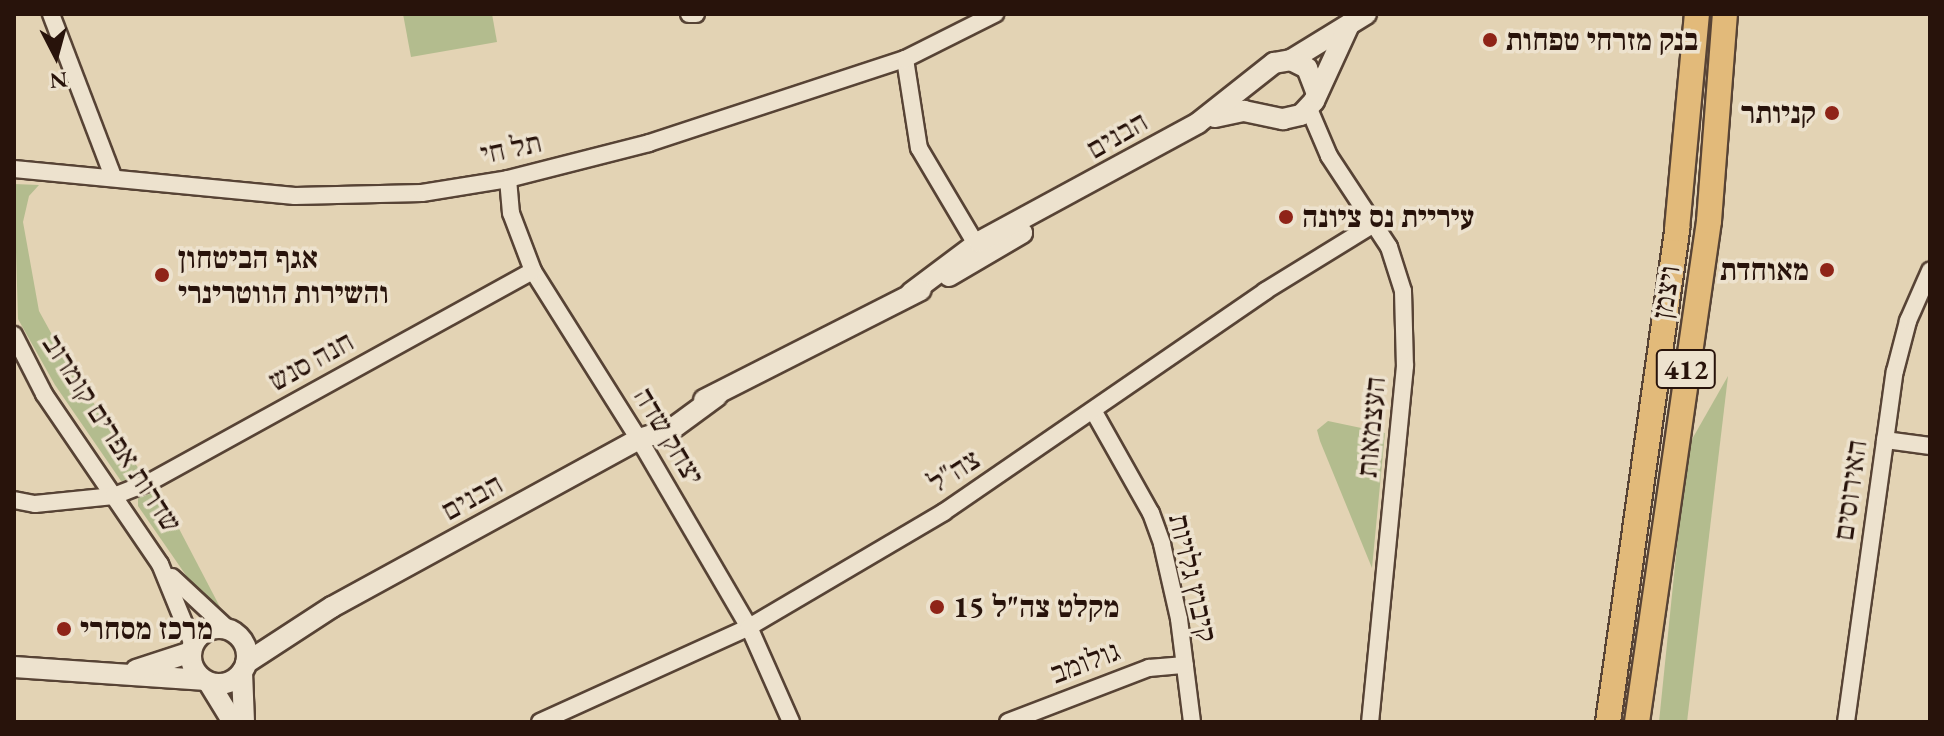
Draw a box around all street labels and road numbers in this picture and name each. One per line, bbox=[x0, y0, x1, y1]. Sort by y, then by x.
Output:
street label: הבנים bbox=[1080, 103, 1154, 167]
street label: תל חי bbox=[477, 124, 545, 172]
street label: ויצמן bbox=[1644, 263, 1688, 321]
street label: חנה סנש bbox=[262, 323, 360, 399]
street label: שדרות אפרים קומרוב bbox=[34, 327, 190, 539]
road number: 412 bbox=[1654, 345, 1718, 393]
street label: העצמאות bbox=[1349, 375, 1393, 479]
street label: יצחק שדה bbox=[626, 381, 712, 491]
street label: האירוסים bbox=[1825, 437, 1875, 543]
street label: צה"ל bbox=[921, 441, 987, 501]
street label: הבנים bbox=[435, 466, 509, 528]
street label: קיבוץ גלויות bbox=[1161, 510, 1225, 646]
street label: גולומב bbox=[1045, 632, 1125, 692]

